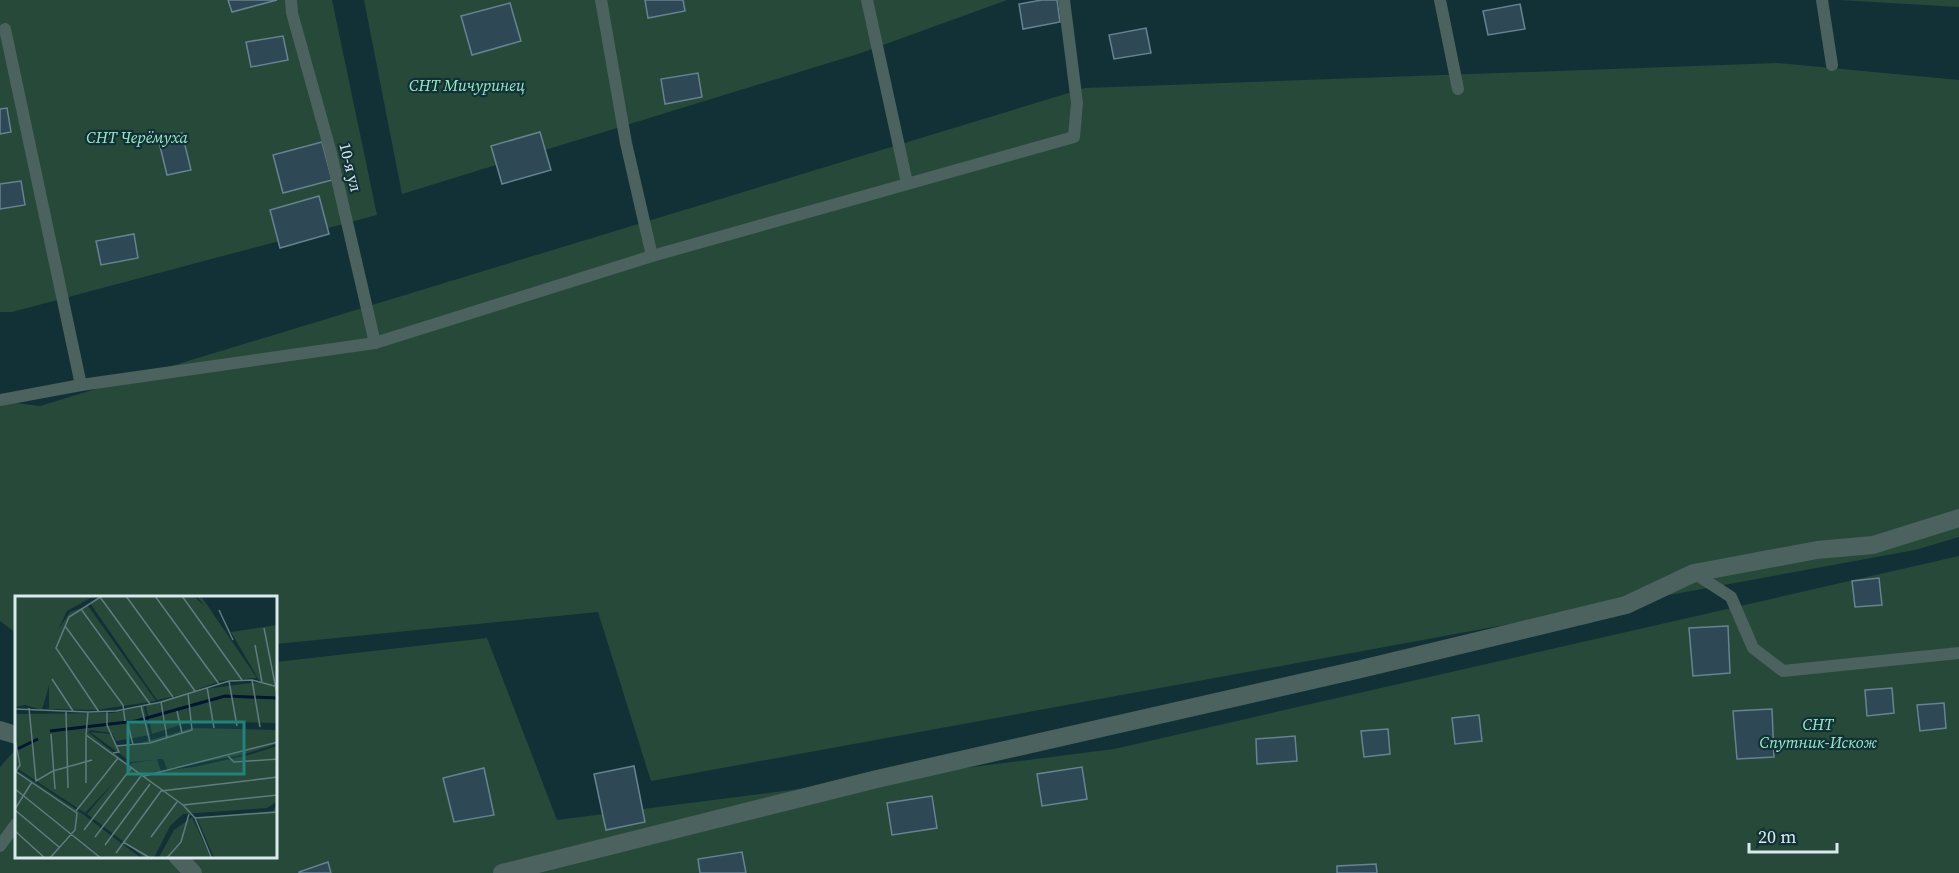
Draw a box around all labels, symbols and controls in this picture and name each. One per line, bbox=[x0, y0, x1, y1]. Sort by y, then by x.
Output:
park label: СНТ Мичуринец bbox=[409, 74, 526, 96]
park label: СНТ Черёмуха bbox=[86, 126, 188, 148]
street label: 10-я ул bbox=[334, 140, 368, 194]
inset map bbox=[15, 596, 278, 858]
park label: СНТ Спутник-Искож bbox=[1759, 713, 1877, 753]
scale bar bbox=[1749, 816, 1838, 854]
text: 20 m bbox=[1758, 824, 1796, 849]

